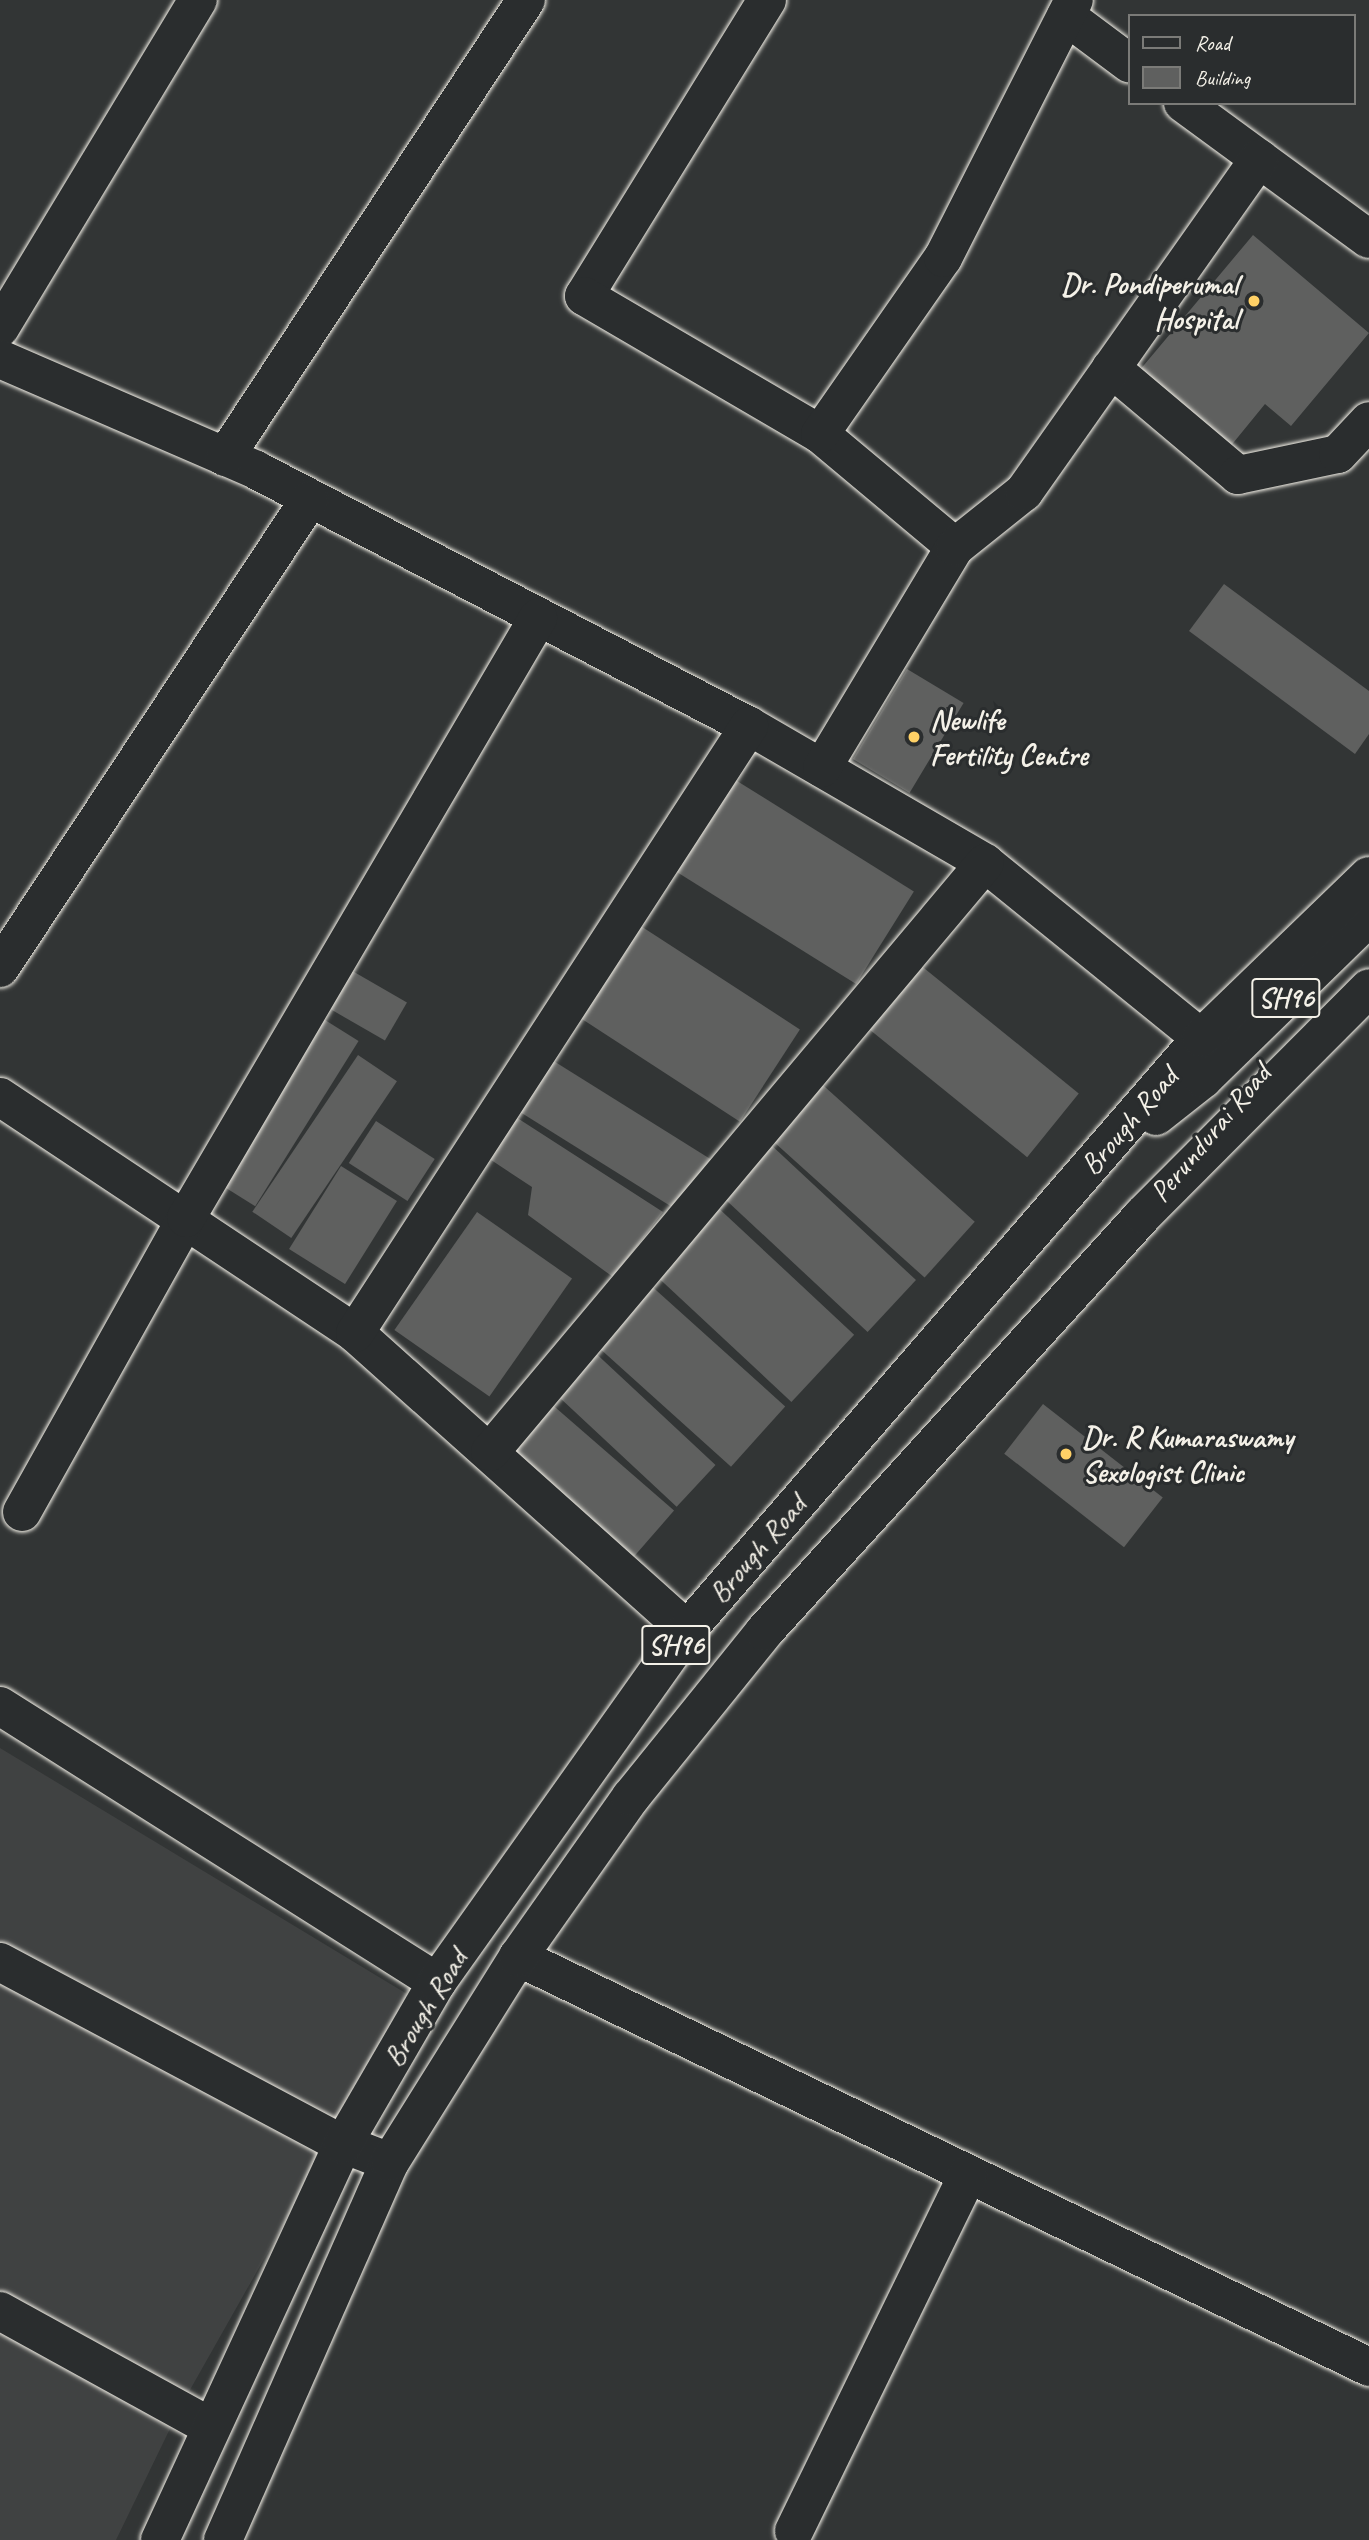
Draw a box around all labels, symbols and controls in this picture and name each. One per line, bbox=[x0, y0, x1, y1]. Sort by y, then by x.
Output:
legend bbox=[1128, 14, 1355, 105]
text: Road bbox=[1195, 30, 1230, 56]
text: Building bbox=[1195, 65, 1250, 91]
place label: Dr. Pondiperumal Hospital bbox=[1061, 266, 1238, 336]
marker: Dr. Pondiperumal Hospital bbox=[1244, 291, 1264, 311]
place label: Newlife Fertility Centre bbox=[930, 702, 1088, 772]
marker: Newlife Fertility Centre bbox=[904, 727, 924, 747]
road number: SH96 bbox=[1251, 974, 1321, 1023]
street label: Perundurai Road bbox=[1142, 1057, 1278, 1209]
street label: Brough Road bbox=[1073, 1060, 1185, 1182]
place label: Dr. R Kumaraswamy Sexologist Clinic bbox=[1082, 1419, 1293, 1490]
marker: Dr. R Kumaraswamy Sexologist Clinic bbox=[1056, 1444, 1076, 1464]
street label: Brough Road bbox=[701, 1488, 813, 1610]
road number: SH96 bbox=[641, 1620, 711, 1670]
street label: Brough Road bbox=[375, 1943, 475, 2073]

